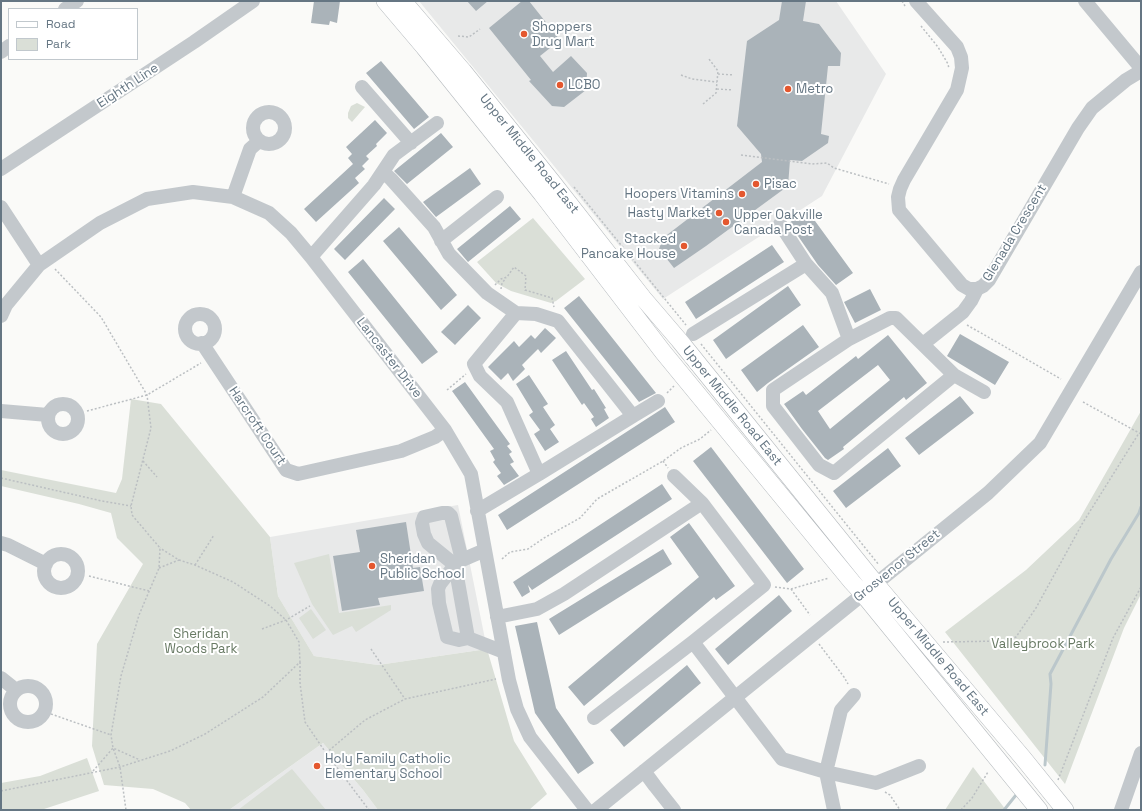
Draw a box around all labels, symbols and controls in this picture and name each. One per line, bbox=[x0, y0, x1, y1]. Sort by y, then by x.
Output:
legend bbox=[8, 8, 138, 60]
text: Road bbox=[46, 16, 75, 32]
place label: Shoppers Drug Mart bbox=[532, 19, 595, 50]
marker: Shoppers Drug Mart bbox=[519, 29, 529, 39]
text: Park bbox=[46, 36, 71, 52]
street label: Eighth Line bbox=[94, 60, 162, 112]
place label: LCBO bbox=[568, 77, 600, 93]
marker: LCBO bbox=[555, 80, 565, 90]
place label: Metro bbox=[796, 81, 833, 97]
marker: Metro bbox=[783, 84, 793, 94]
street label: Upper Middle Road East bbox=[476, 91, 582, 217]
place label: Pisac bbox=[764, 176, 797, 192]
marker: Pisac bbox=[751, 179, 761, 189]
street label: Glenada Crescent bbox=[980, 182, 1050, 284]
place label: Hoopers Vitamins bbox=[625, 186, 734, 202]
marker: Hoopers Vitamins bbox=[737, 189, 747, 199]
place label: Hasty Market bbox=[627, 205, 711, 221]
place label: Upper Oakville Canada Post bbox=[734, 207, 823, 238]
marker: Hasty Market bbox=[714, 208, 724, 218]
marker: Upper Oakville Canada Post bbox=[721, 217, 731, 227]
place label: Stacked Pancake House bbox=[581, 231, 676, 262]
marker: Stacked Pancake House bbox=[679, 241, 689, 251]
street label: Lancaster Drive bbox=[353, 315, 425, 401]
street label: Upper Middle Road East bbox=[679, 343, 785, 469]
street label: Harcroft Court bbox=[225, 384, 289, 468]
street label: Grosvenor Street bbox=[851, 526, 943, 606]
place label: Sheridan Public School bbox=[380, 551, 465, 582]
marker: Sheridan Public School bbox=[367, 561, 377, 571]
street label: Upper Middle Road East bbox=[884, 595, 992, 719]
park label: Sheridan Woods Park bbox=[165, 626, 237, 657]
park label: Valleybrook Park bbox=[991, 636, 1095, 652]
place label: Holy Family Catholic Elementary School bbox=[325, 751, 451, 782]
marker: Holy Family Catholic Elementary School bbox=[312, 761, 322, 771]

